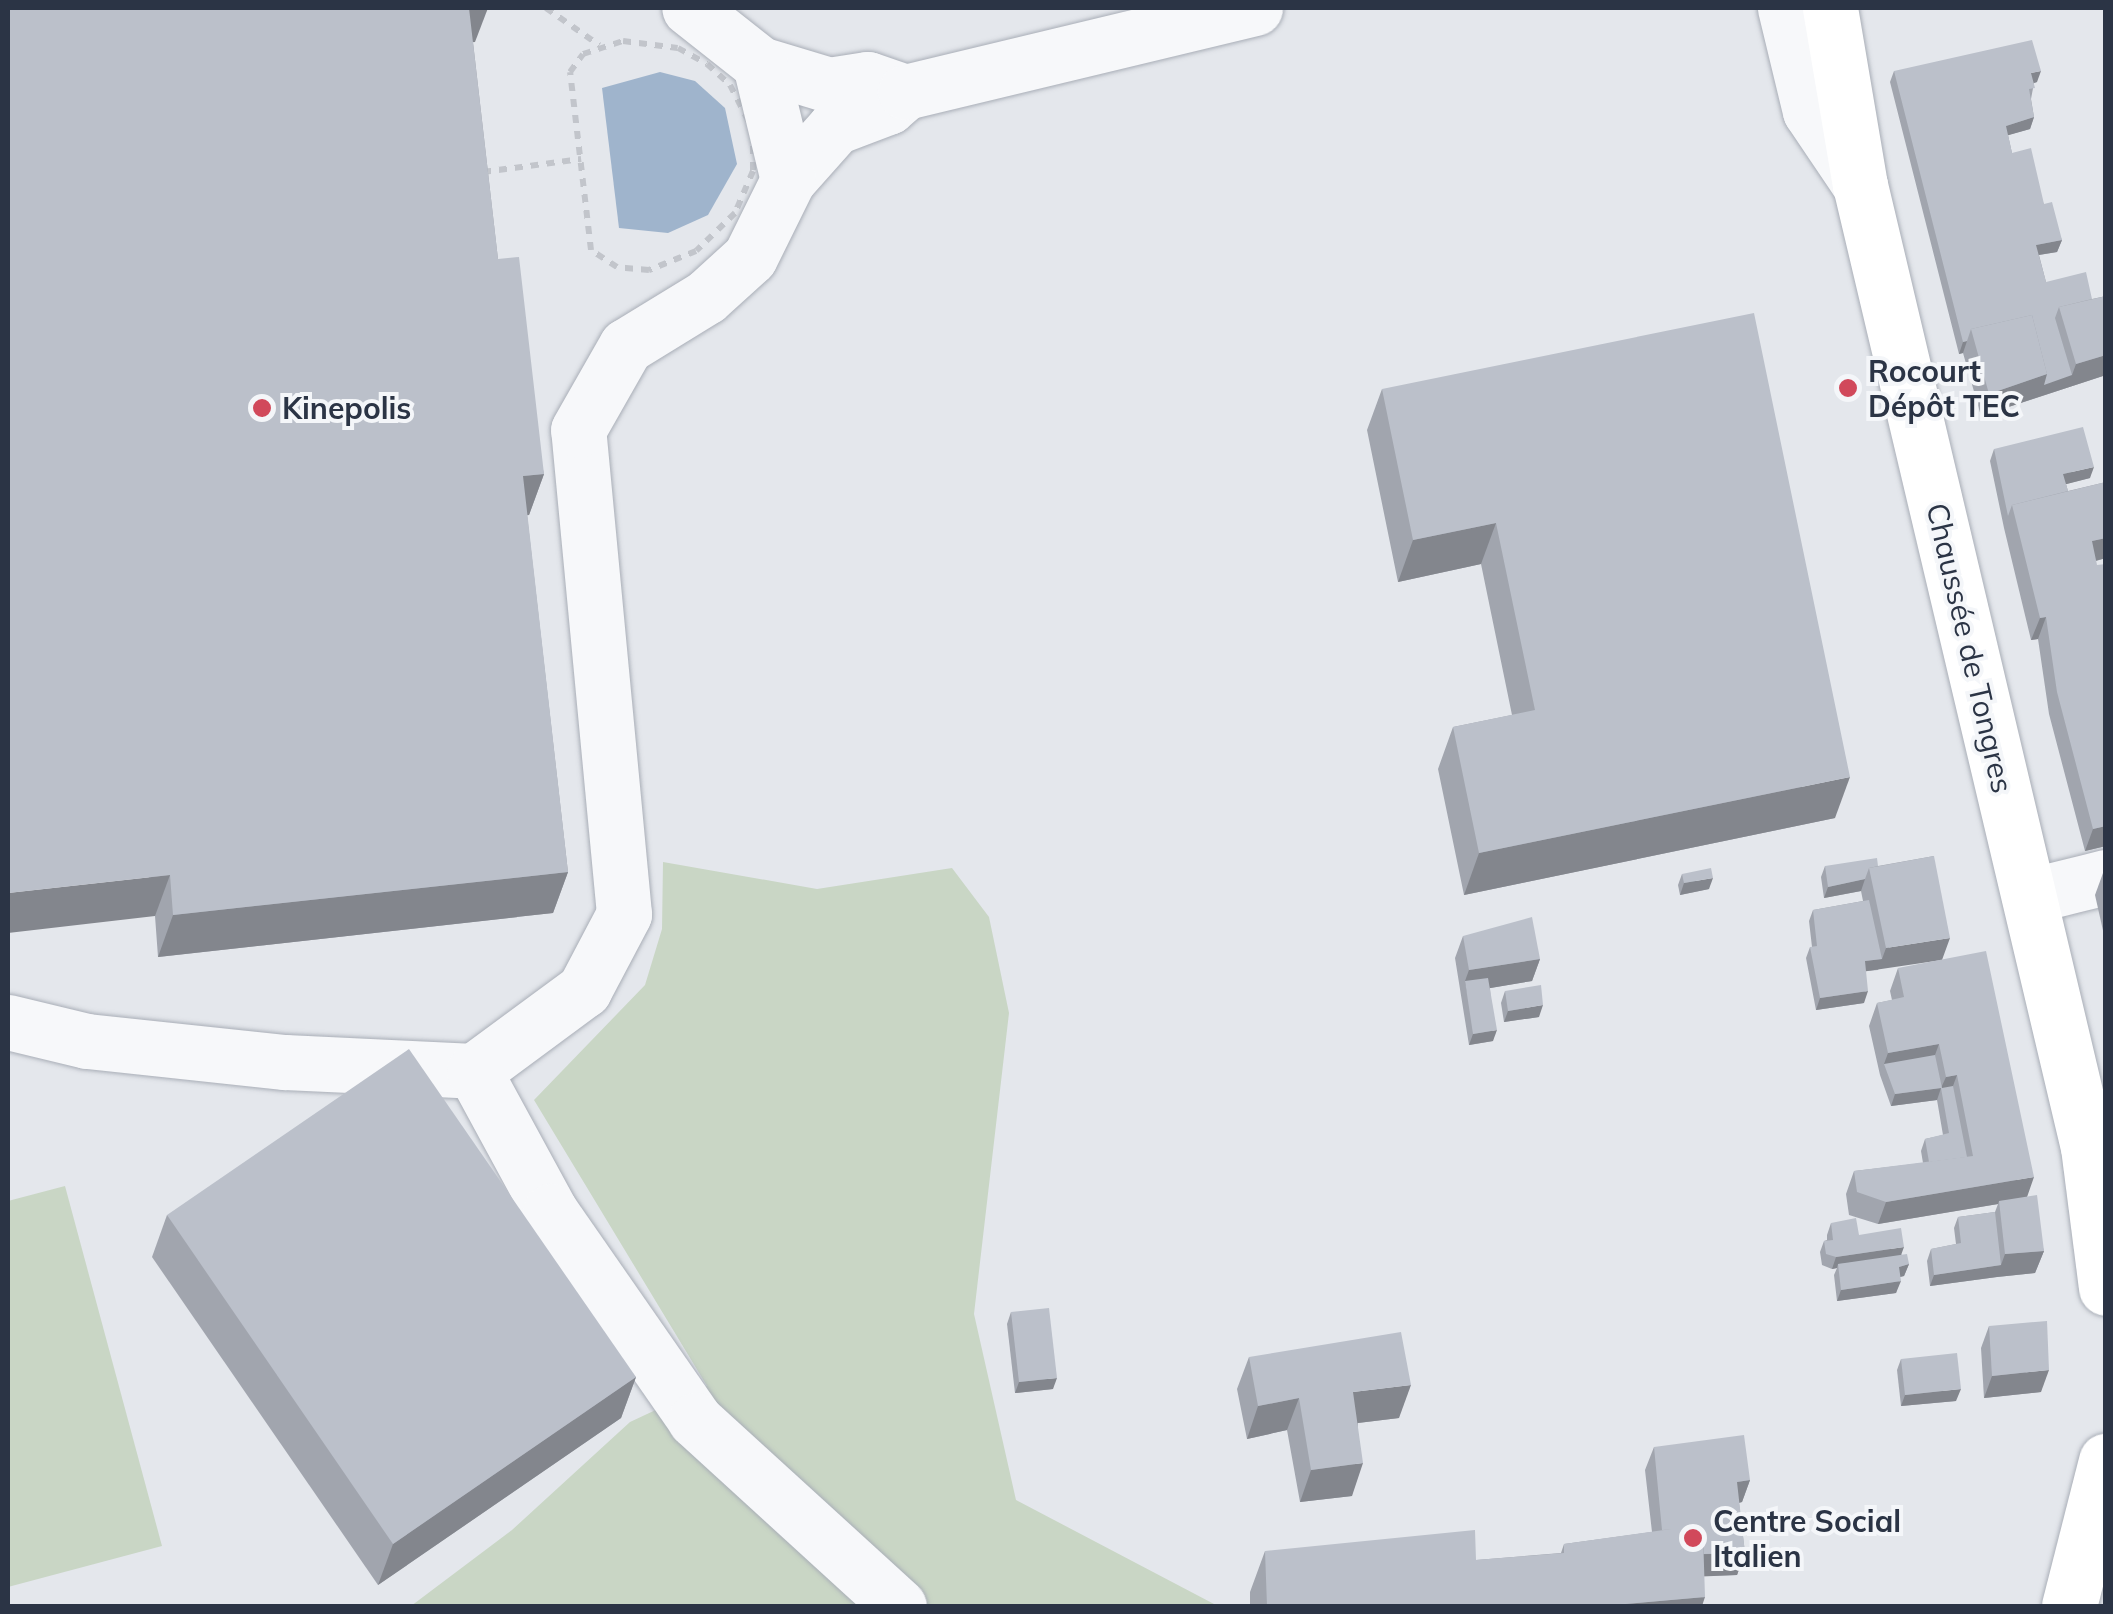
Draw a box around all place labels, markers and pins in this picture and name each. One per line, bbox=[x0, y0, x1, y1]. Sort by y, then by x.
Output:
place label: Rocourt Dépôt TEC bbox=[1868, 353, 2020, 424]
marker: Rocourt Dépôt TEC bbox=[1837, 377, 1859, 399]
place label: Kinepolis bbox=[282, 390, 411, 426]
marker: Kinepolis bbox=[251, 397, 273, 419]
place label: Centre Social Italien bbox=[1713, 1503, 1901, 1574]
marker: Centre Social Italien bbox=[1682, 1527, 1704, 1549]

